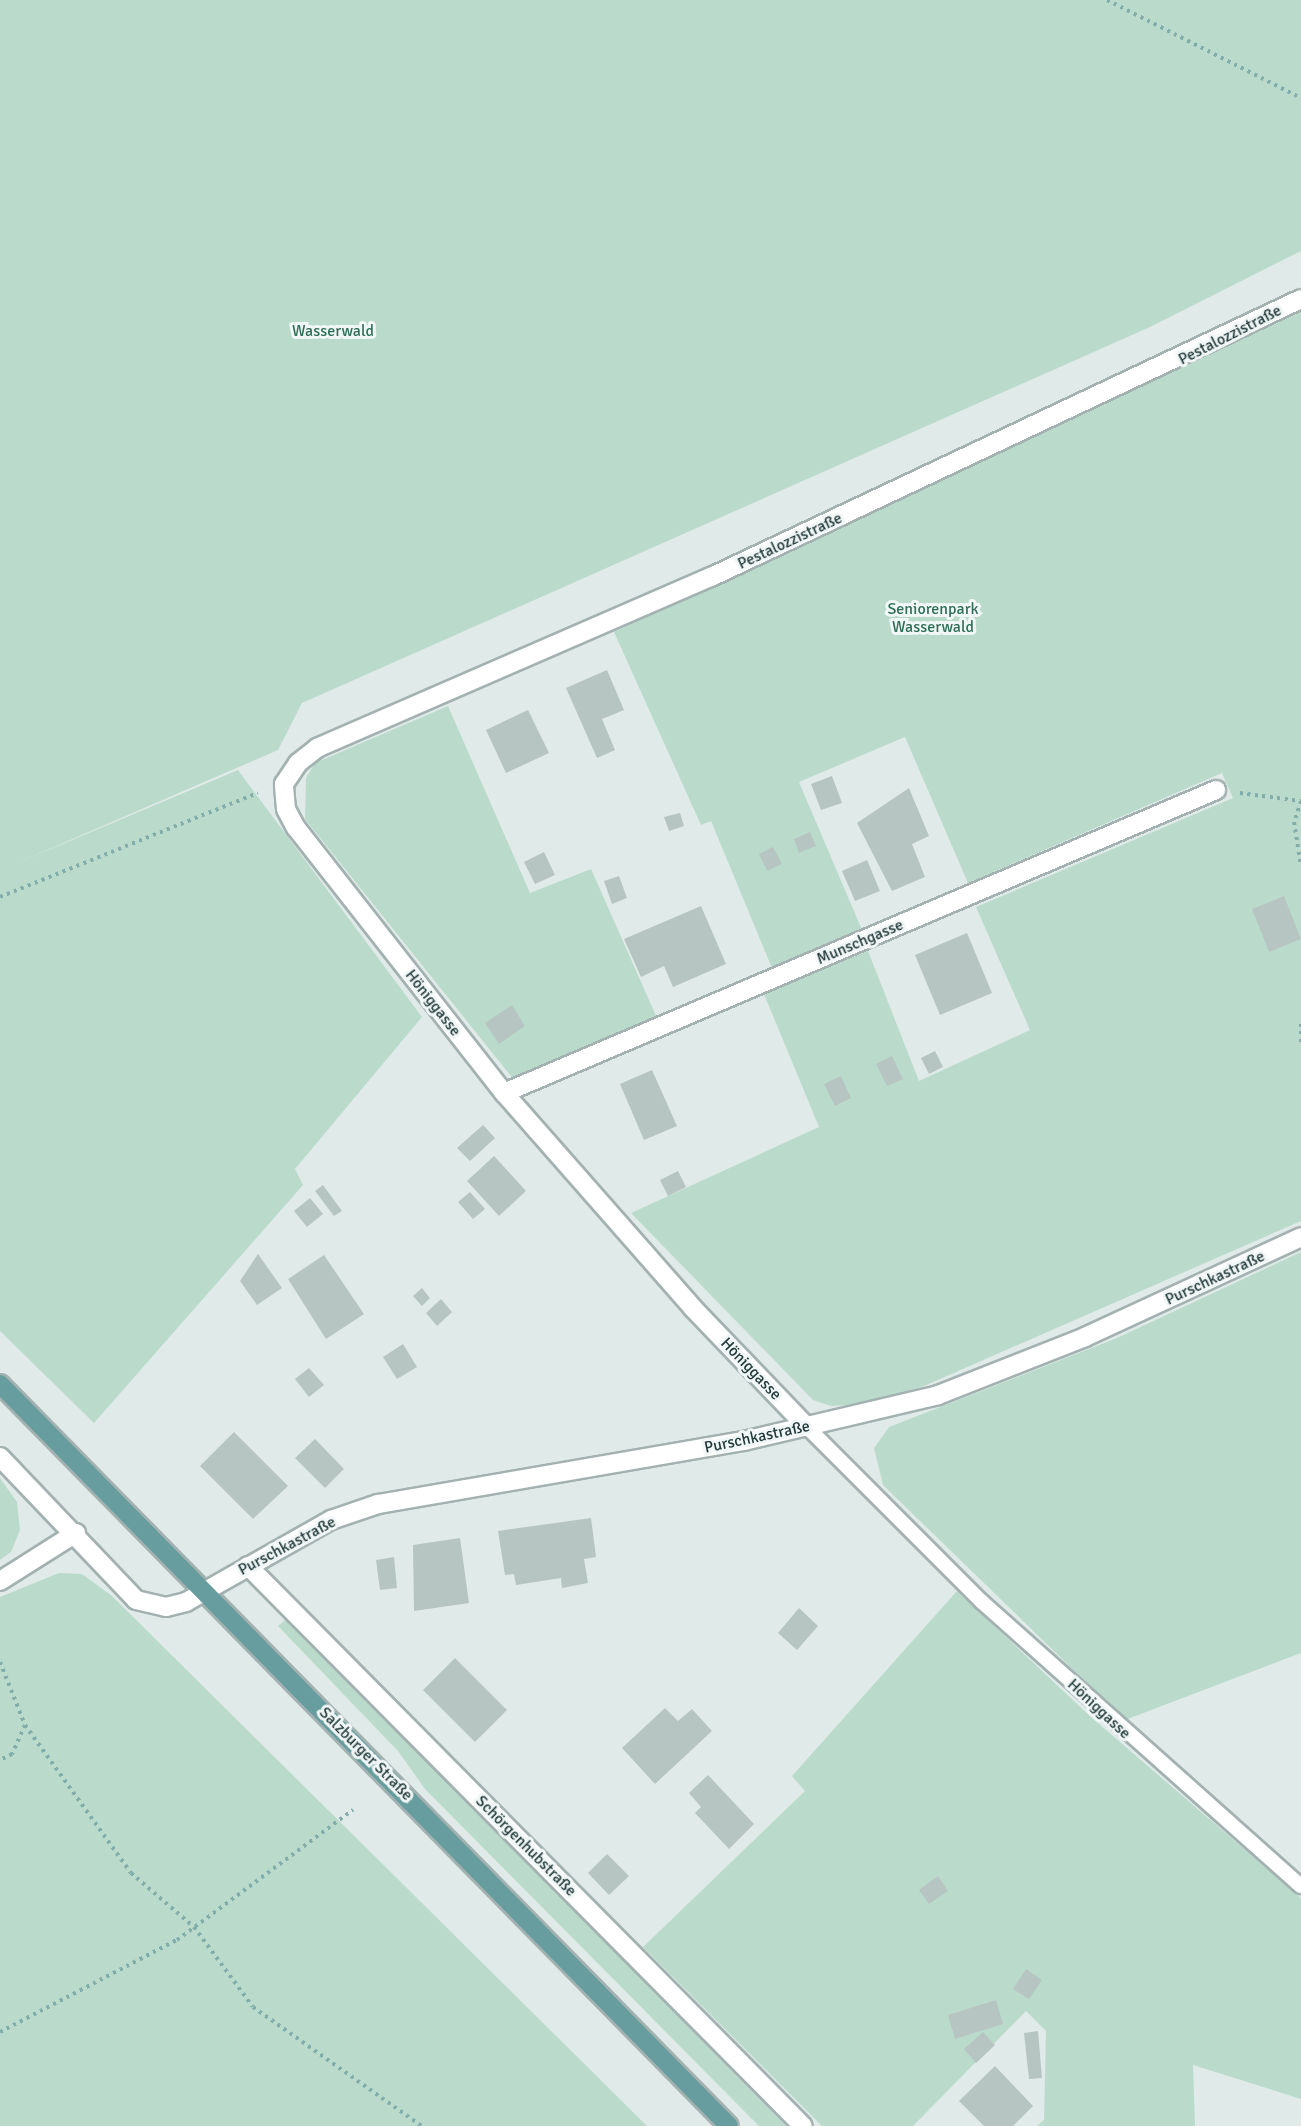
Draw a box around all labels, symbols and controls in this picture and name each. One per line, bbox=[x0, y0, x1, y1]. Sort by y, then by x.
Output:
street label: Pestalozzistraße bbox=[1175, 301, 1285, 369]
park label: Wasserwald bbox=[292, 321, 374, 341]
street label: Pestalozzistraße bbox=[735, 508, 845, 574]
park label: Seniorenpark Wasserwald bbox=[887, 599, 979, 637]
street label: Munschgasse bbox=[814, 915, 906, 969]
street label: Höniggasse bbox=[401, 966, 465, 1040]
street label: Purschkastraße bbox=[1162, 1247, 1268, 1309]
street label: Höniggasse bbox=[717, 1334, 785, 1404]
street label: Purschkastraße bbox=[702, 1416, 812, 1458]
street label: Purschkastraße bbox=[235, 1512, 339, 1580]
street label: Höniggasse bbox=[1063, 1675, 1135, 1743]
street label: Salzburger Straße bbox=[315, 1703, 417, 1805]
street label: Schörgenhubstraße bbox=[472, 1792, 580, 1900]

